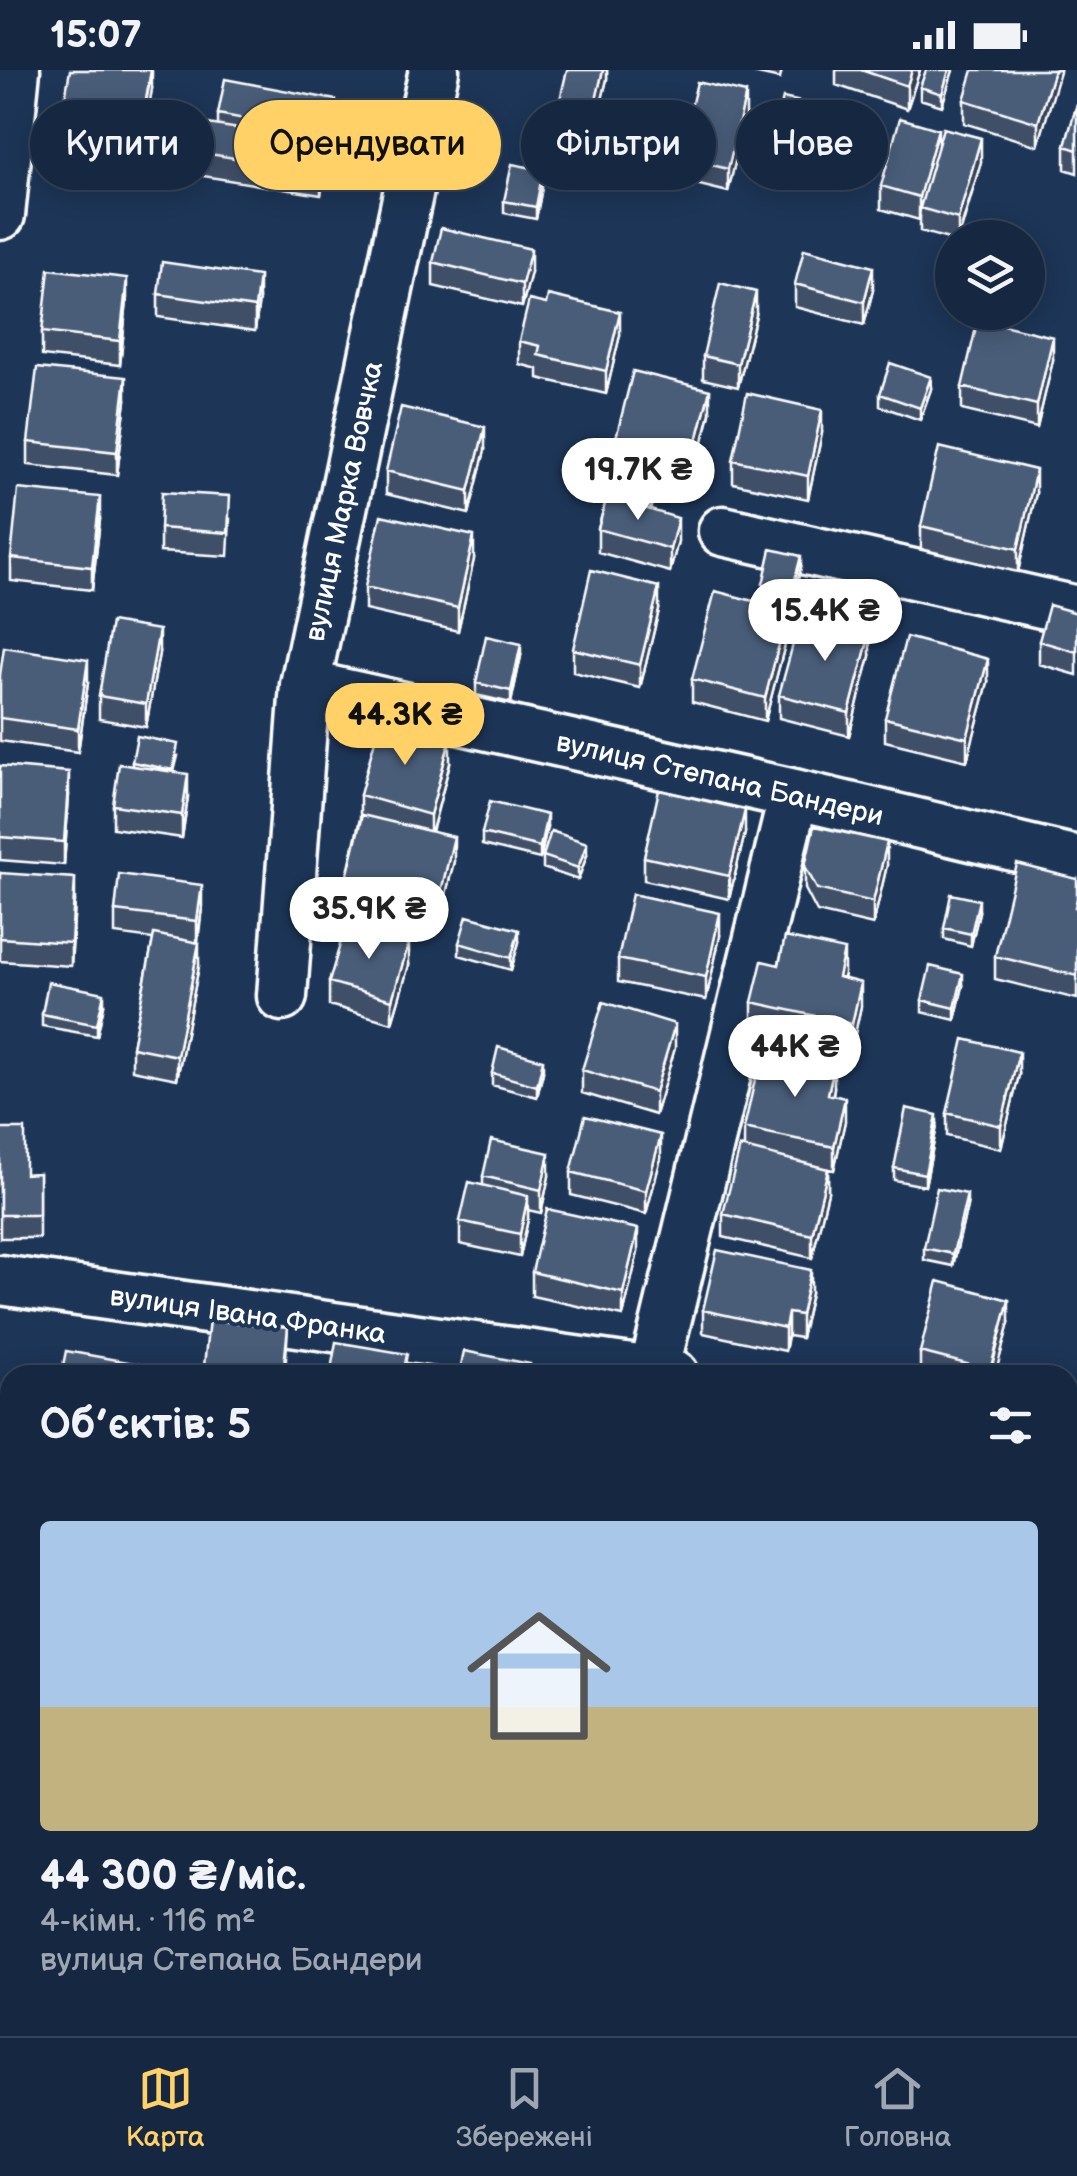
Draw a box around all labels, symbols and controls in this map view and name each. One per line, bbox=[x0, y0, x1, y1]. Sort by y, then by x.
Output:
text: 15:07 bbox=[50, 13, 142, 58]
chip: Купити bbox=[30, 100, 214, 190]
chip: Орендувати bbox=[234, 100, 501, 190]
chip: Фільтри bbox=[521, 100, 716, 190]
chip: Нове bbox=[736, 100, 888, 190]
map controls bbox=[935, 220, 1045, 330]
button: layers bbox=[935, 220, 1045, 330]
street label: вулиця Марка Вовчка bbox=[299, 358, 390, 644]
pin: 19.7K ₴ bbox=[546, 438, 730, 523]
text: 19.7K ₴ bbox=[584, 451, 692, 490]
pin: 15.4K ₴ bbox=[733, 579, 917, 664]
text: 15.4K ₴ bbox=[770, 592, 880, 631]
pin: 44.3K ₴ bbox=[313, 683, 497, 768]
text: 44.3K ₴ bbox=[347, 696, 463, 735]
street label: вулиця Степана Бандери bbox=[553, 726, 886, 833]
pin: 35.9K ₴ bbox=[277, 877, 461, 962]
text: 35.9K ₴ bbox=[312, 890, 426, 929]
pin: 44K ₴ bbox=[725, 1015, 865, 1100]
text: 44K ₴ bbox=[750, 1028, 840, 1067]
street label: вулиця Івана Франка bbox=[108, 1280, 388, 1351]
icon: filters bbox=[983, 1398, 1038, 1453]
text: Об’єктів: 5 bbox=[40, 1400, 251, 1451]
icon: home bbox=[449, 1586, 629, 1766]
text: 44 300 ₴/міс. bbox=[40, 1851, 306, 1902]
text: 4-кімн. · 116 m² bbox=[40, 1902, 256, 1941]
text: вулиця Степана Бандери bbox=[40, 1941, 423, 1980]
tab: Карта bbox=[126, 2061, 205, 2154]
tab: Збережені bbox=[456, 2061, 593, 2154]
tab: Головна bbox=[844, 2061, 951, 2154]

